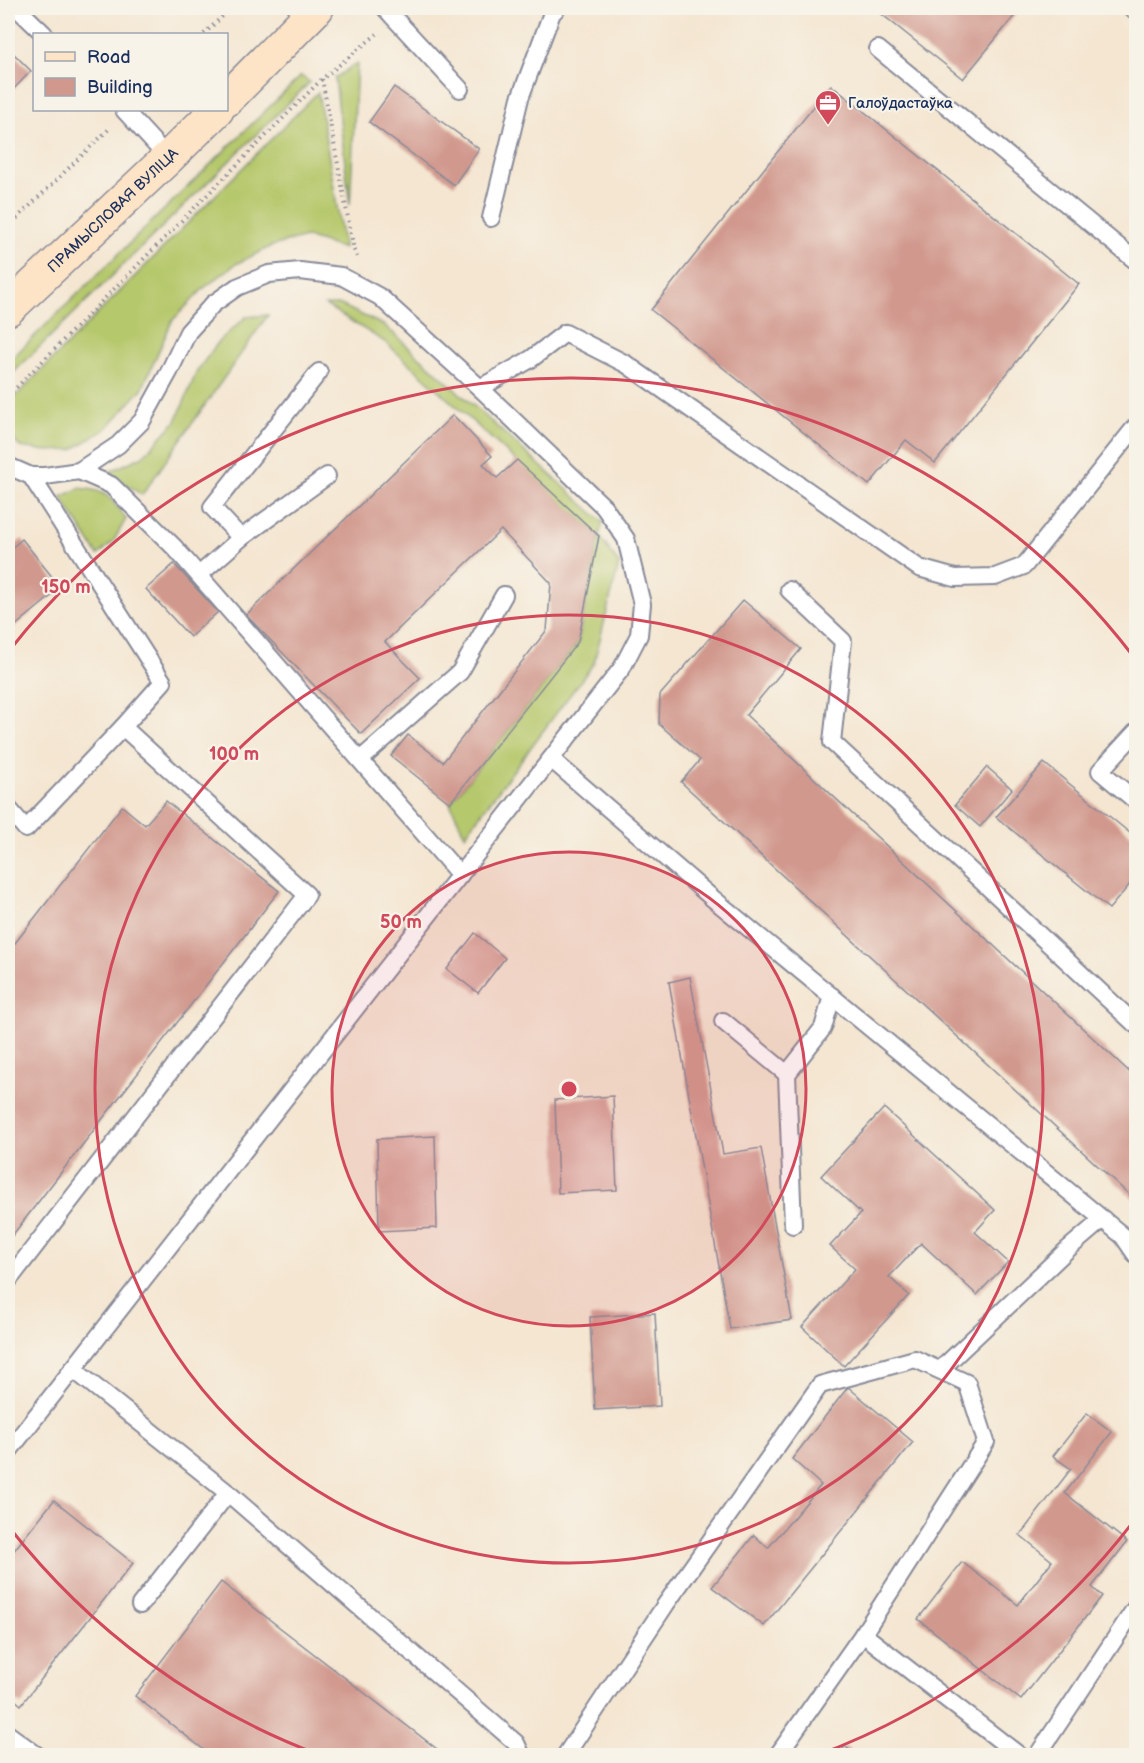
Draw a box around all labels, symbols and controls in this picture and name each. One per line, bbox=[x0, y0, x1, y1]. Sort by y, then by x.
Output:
legend bbox=[33, 33, 228, 111]
text: Road bbox=[87, 47, 131, 68]
text: Building bbox=[87, 77, 153, 98]
office icon: Галоўдастаўка bbox=[813, 88, 843, 126]
place label: Галоўдастаўка bbox=[848, 94, 953, 113]
street label: ПРАМЫСЛОВАЯ ВУЛІЦА bbox=[44, 144, 183, 277]
text: 150 m bbox=[41, 577, 91, 598]
text: 100 m bbox=[209, 744, 259, 765]
text: 50 m bbox=[380, 912, 422, 933]
centre of rings bbox=[559, 1079, 579, 1099]

